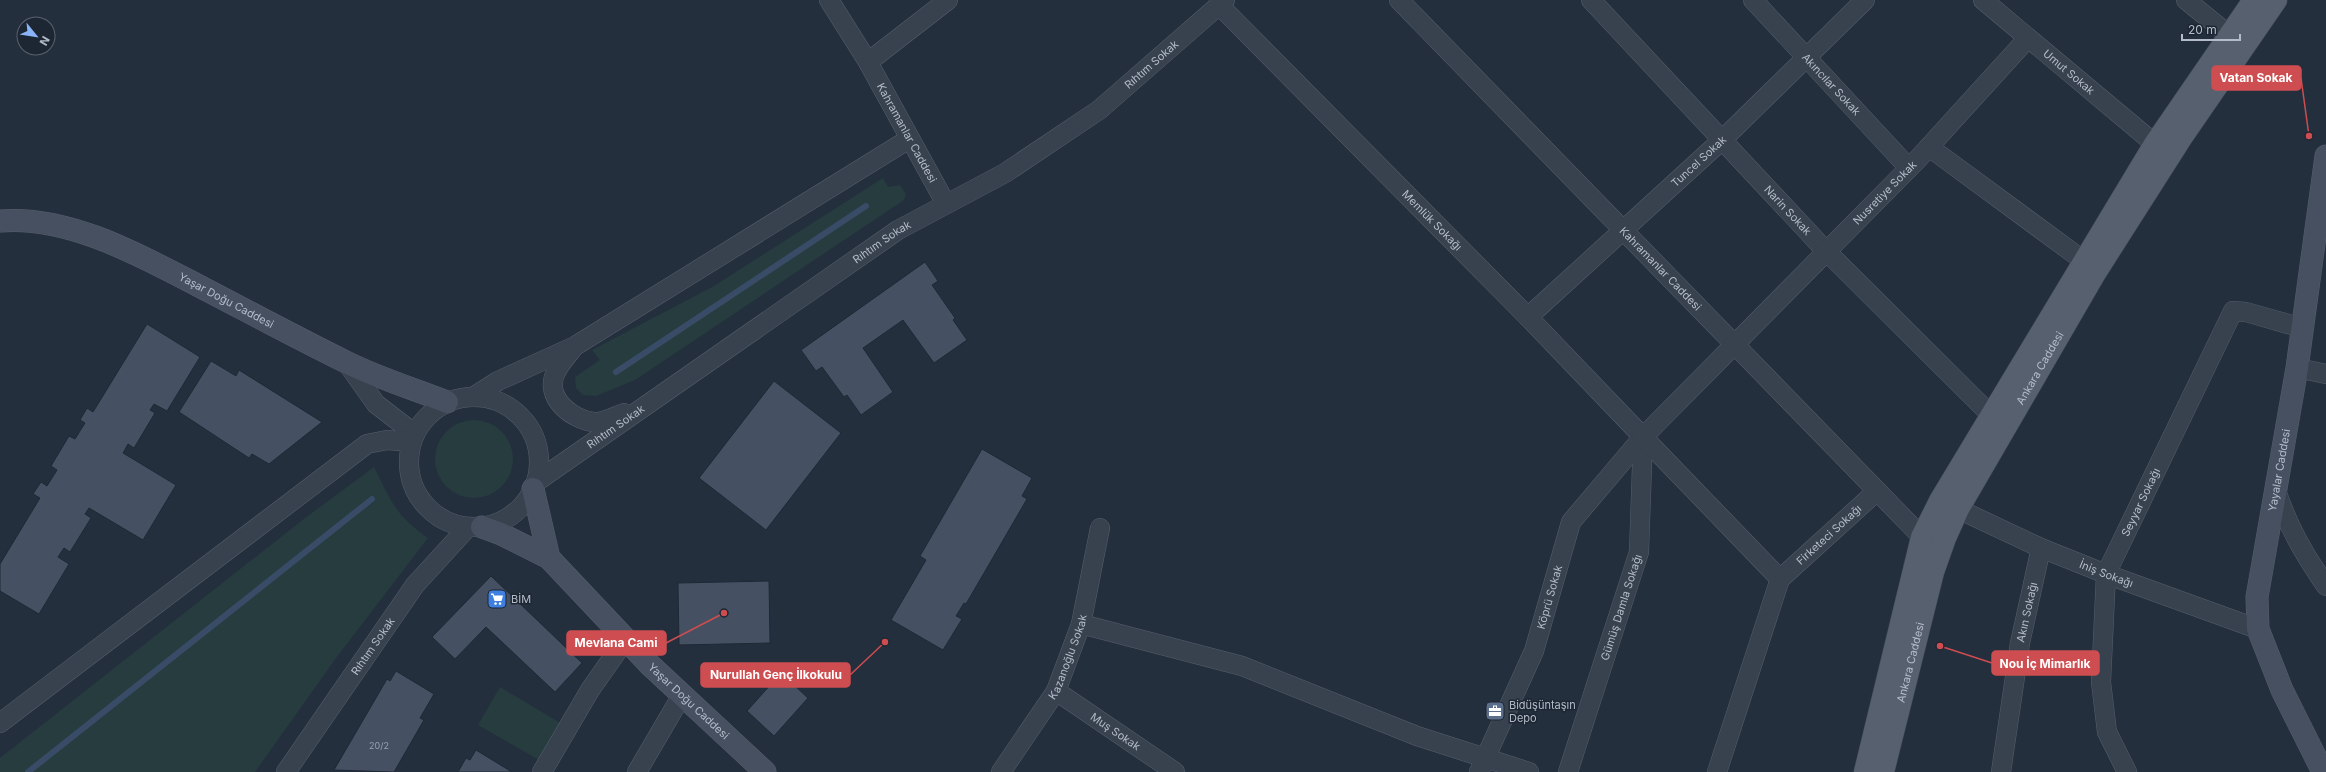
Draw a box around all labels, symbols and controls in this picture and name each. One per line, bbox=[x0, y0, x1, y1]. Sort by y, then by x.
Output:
north arrow bbox=[16, 16, 56, 56]
scale bar bbox=[2182, 16, 2240, 42]
text: 20 m bbox=[2188, 22, 2217, 37]
text: N bbox=[37, 34, 53, 48]
street label: Rıhtım Sokak bbox=[1121, 37, 1181, 92]
street label: Umut Sokak bbox=[2040, 46, 2098, 97]
street label: Akıncılar Sokak bbox=[1799, 50, 1864, 118]
callout: Vatan Sokak bbox=[2212, 66, 2301, 90]
text: Vatan Sokak bbox=[2219, 70, 2293, 85]
street label: Kahramanlar Caddesi bbox=[874, 81, 940, 185]
street label: Tuncel Sokak bbox=[1668, 133, 1729, 190]
street label: Nusretiye Sokak bbox=[1850, 158, 1919, 228]
street label: Narin Sokak bbox=[1761, 182, 1814, 238]
street label: Memlük Sokağı bbox=[1399, 187, 1465, 254]
street label: Rıhtım Sokak bbox=[850, 217, 913, 266]
street label: Kahramanlar Caddesi bbox=[1617, 224, 1705, 313]
street label: Yaşar Doğu Caddesi bbox=[176, 270, 276, 331]
street label: Ankara Caddesi bbox=[2013, 329, 2067, 407]
street label: Rıhtım Sokak bbox=[584, 402, 647, 452]
street label: Yayalar Caddesi bbox=[2265, 428, 2293, 513]
street label: Seyyar Sokağı bbox=[2118, 466, 2163, 539]
street label: Firketeci Sokağı bbox=[1793, 502, 1864, 568]
street label: Gümüş Damla Sokağı bbox=[1597, 552, 1645, 662]
street label: İniş Sokağı bbox=[2077, 557, 2135, 590]
street label: Köprü Sokak bbox=[1534, 563, 1565, 631]
street label: Akın Sokağı bbox=[2013, 581, 2040, 644]
supermarket icon: BİM bbox=[486, 588, 508, 610]
place label: BİM bbox=[511, 592, 531, 606]
street label: Kazanoğlu Sokak bbox=[1045, 613, 1090, 702]
street label: Rıhtım Sokak bbox=[348, 614, 398, 678]
street label: Ankara Caddesi bbox=[1894, 621, 1927, 704]
callout: Mevlana Cami bbox=[567, 631, 666, 655]
text: Mevlana Cami bbox=[575, 635, 657, 650]
callout: Nou İç Mimarlık bbox=[1992, 651, 2099, 675]
text: Nou İç Mimarlık bbox=[2000, 656, 2091, 671]
street label: Yaşar Doğu Caddesi bbox=[645, 660, 732, 742]
callout: Nurullah Genç İlkokulu bbox=[701, 663, 850, 687]
text: Nurullah Genç İlkokulu bbox=[710, 667, 842, 682]
place label: Bidüşüntaşın Depo bbox=[1509, 698, 1576, 725]
office icon: Bidüşüntaşın Depo bbox=[1484, 700, 1506, 722]
street label: Muş Sokak bbox=[1088, 710, 1143, 753]
house number: 20/2 bbox=[369, 740, 389, 751]

